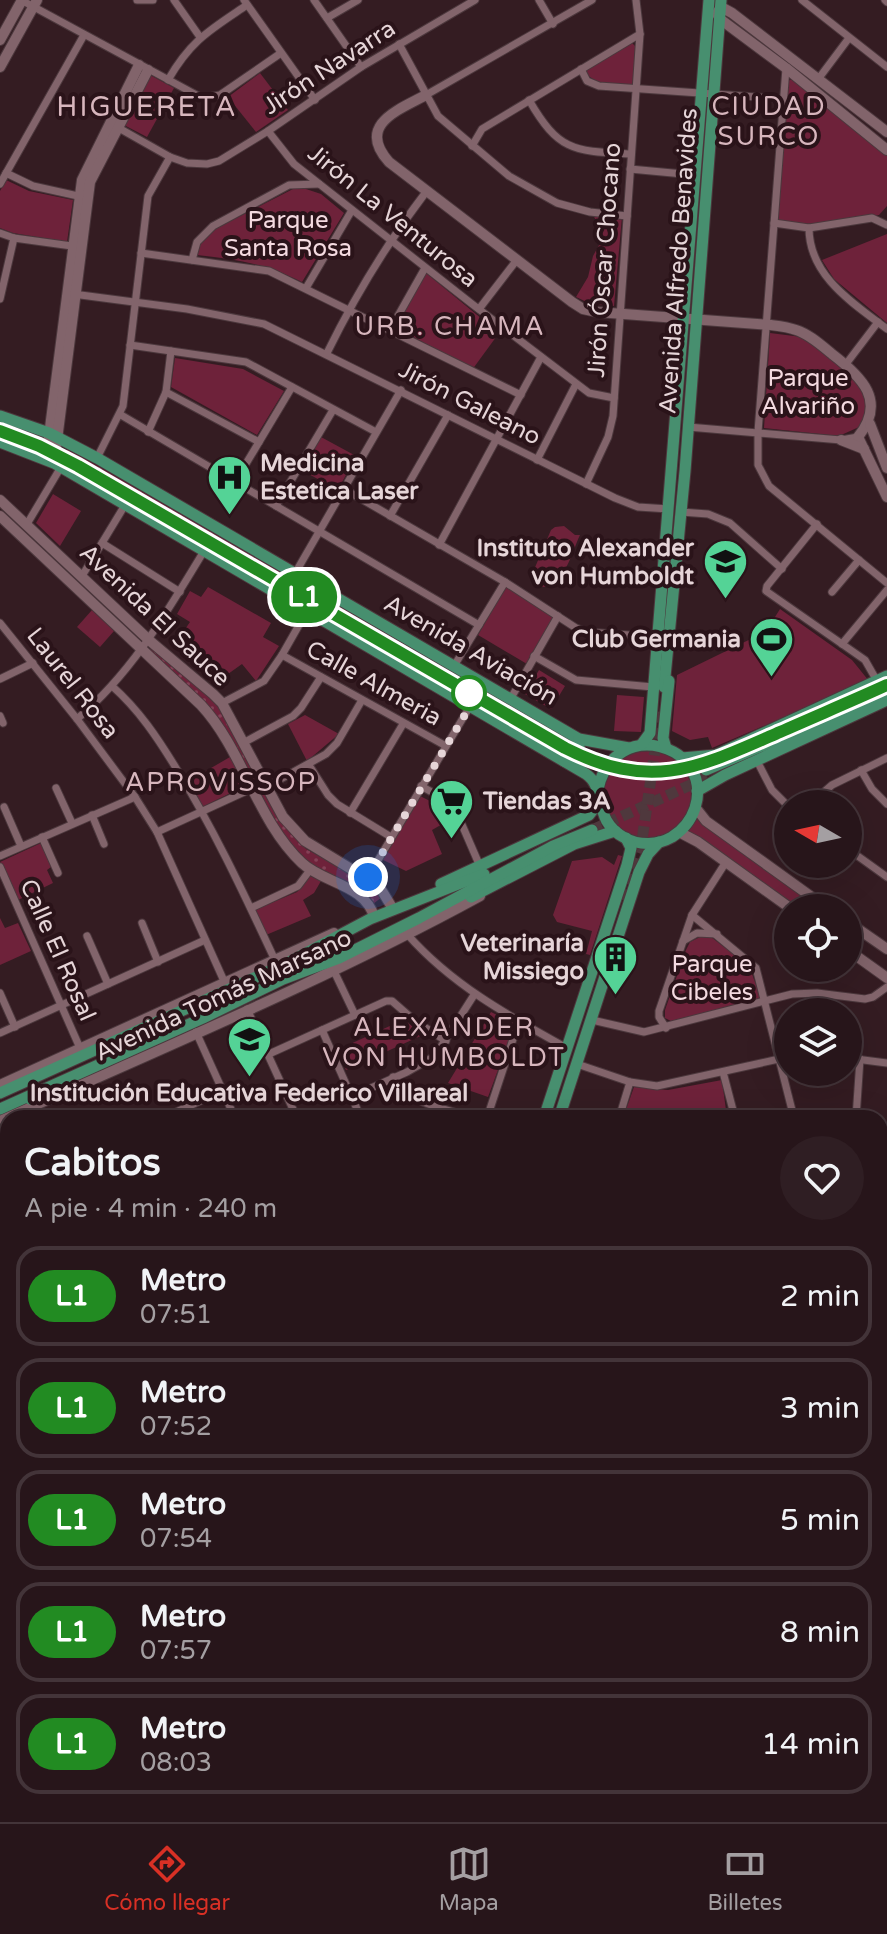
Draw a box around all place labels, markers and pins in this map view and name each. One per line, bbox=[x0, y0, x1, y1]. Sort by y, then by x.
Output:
place label: Medicina Estetica Laser bbox=[260, 449, 419, 506]
hospital icon: Medicina Estetica Laser bbox=[205, 453, 253, 516]
place label: Instituto Alexander von Humboldt bbox=[476, 534, 695, 591]
school or university icon: Instituto Alexander von Humboldt bbox=[701, 538, 749, 601]
sports icon: Club Germania bbox=[748, 615, 796, 678]
place label: Club Germania bbox=[572, 625, 741, 654]
unlabelled marker bbox=[452, 676, 486, 710]
supermarket icon: Tiendas 3A bbox=[428, 777, 476, 840]
place label: Tiendas 3A bbox=[482, 787, 611, 816]
place label: Veterinaría Missiego bbox=[461, 929, 584, 986]
building icon: Veterinaría Missiego bbox=[591, 933, 639, 996]
school or university icon: Institución Educativa Federico Villareal bbox=[225, 1015, 273, 1078]
place label: Institución Educativa Federico Villareal bbox=[30, 1079, 468, 1108]

